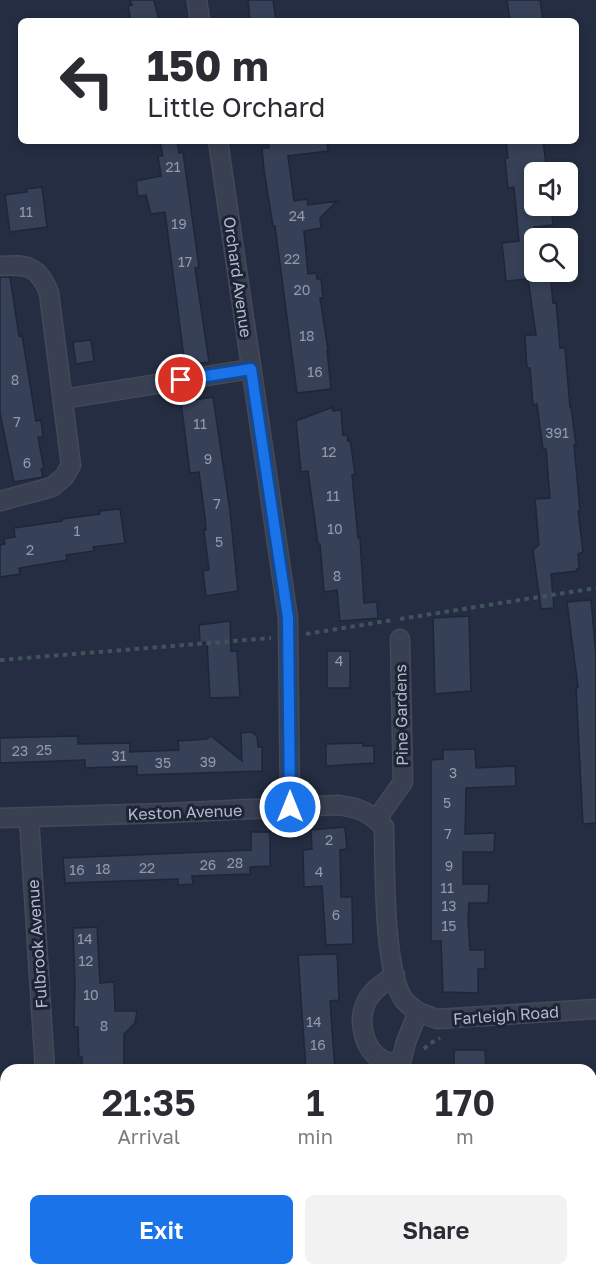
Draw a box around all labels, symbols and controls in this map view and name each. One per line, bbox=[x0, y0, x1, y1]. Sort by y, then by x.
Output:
text: 150 m bbox=[147, 40, 269, 90]
icon: left bbox=[48, 42, 126, 120]
text: Little Orchard bbox=[147, 91, 325, 123]
house number: 21 bbox=[166, 158, 181, 175]
map controls bbox=[524, 162, 578, 282]
button: sound bbox=[524, 162, 578, 216]
house number: 11 bbox=[19, 203, 33, 220]
house number: 24 bbox=[289, 207, 305, 224]
house number: 19 bbox=[171, 215, 187, 232]
street label: Orchard Avenue bbox=[220, 215, 256, 339]
button: search bbox=[524, 228, 578, 282]
house number: 22 bbox=[284, 250, 300, 267]
house number: 17 bbox=[178, 253, 192, 270]
house number: 20 bbox=[294, 281, 310, 298]
house number: 18 bbox=[299, 327, 315, 344]
pin bbox=[155, 354, 206, 405]
icon: arrive bbox=[164, 363, 197, 396]
house number: 16 bbox=[307, 363, 323, 380]
house number: 8 bbox=[11, 371, 19, 388]
house number: 7 bbox=[13, 413, 21, 430]
house number: 11 bbox=[193, 415, 207, 432]
house number: 391 bbox=[545, 424, 569, 441]
house number: 12 bbox=[322, 443, 336, 460]
house number: 9 bbox=[204, 450, 212, 467]
house number: 6 bbox=[23, 454, 31, 471]
house number: 11 bbox=[326, 487, 340, 504]
house number: 7 bbox=[213, 495, 221, 512]
house number: 10 bbox=[327, 520, 343, 537]
house number: 1 bbox=[74, 522, 81, 539]
house number: 5 bbox=[215, 533, 223, 550]
house number: 2 bbox=[26, 541, 34, 558]
house number: 8 bbox=[333, 567, 341, 584]
house number: 4 bbox=[335, 652, 343, 669]
street label: Pine Gardens bbox=[390, 664, 412, 766]
house number: 25 bbox=[36, 741, 52, 758]
house number: 23 bbox=[12, 742, 28, 759]
house number: 31 bbox=[112, 747, 127, 764]
house number: 39 bbox=[200, 753, 216, 770]
house number: 35 bbox=[155, 754, 171, 771]
house number: 3 bbox=[449, 764, 457, 781]
position arrow bbox=[258, 775, 322, 839]
house number: 5 bbox=[443, 794, 451, 811]
street label: Keston Avenue bbox=[127, 800, 243, 824]
house number: 7 bbox=[444, 825, 452, 842]
house number: 2 bbox=[325, 831, 333, 848]
house number: 28 bbox=[227, 854, 243, 871]
house number: 26 bbox=[200, 856, 216, 873]
house number: 9 bbox=[445, 857, 453, 874]
house number: 22 bbox=[139, 859, 155, 876]
house number: 18 bbox=[95, 860, 111, 877]
house number: 16 bbox=[69, 861, 85, 878]
house number: 4 bbox=[315, 863, 323, 880]
street label: Fulbrook Avenue bbox=[23, 879, 51, 1009]
house number: 11 bbox=[440, 879, 454, 896]
house number: 13 bbox=[442, 897, 456, 914]
house number: 6 bbox=[332, 906, 340, 923]
house number: 15 bbox=[442, 917, 456, 934]
house number: 14 bbox=[77, 930, 93, 947]
house number: 12 bbox=[79, 952, 93, 969]
house number: 10 bbox=[83, 986, 99, 1003]
street label: Farleigh Road bbox=[452, 1001, 560, 1029]
house number: 14 bbox=[306, 1013, 322, 1030]
house number: 8 bbox=[100, 1017, 108, 1034]
house number: 16 bbox=[310, 1036, 326, 1053]
text: 21:35 bbox=[102, 1081, 196, 1124]
text: 1 bbox=[306, 1081, 324, 1124]
text: 170 bbox=[435, 1081, 495, 1124]
text: Arrival bbox=[117, 1124, 180, 1148]
text: min bbox=[298, 1124, 333, 1148]
text: m bbox=[456, 1124, 474, 1148]
button: Exit bbox=[30, 1195, 293, 1264]
button: Share bbox=[305, 1195, 567, 1264]

